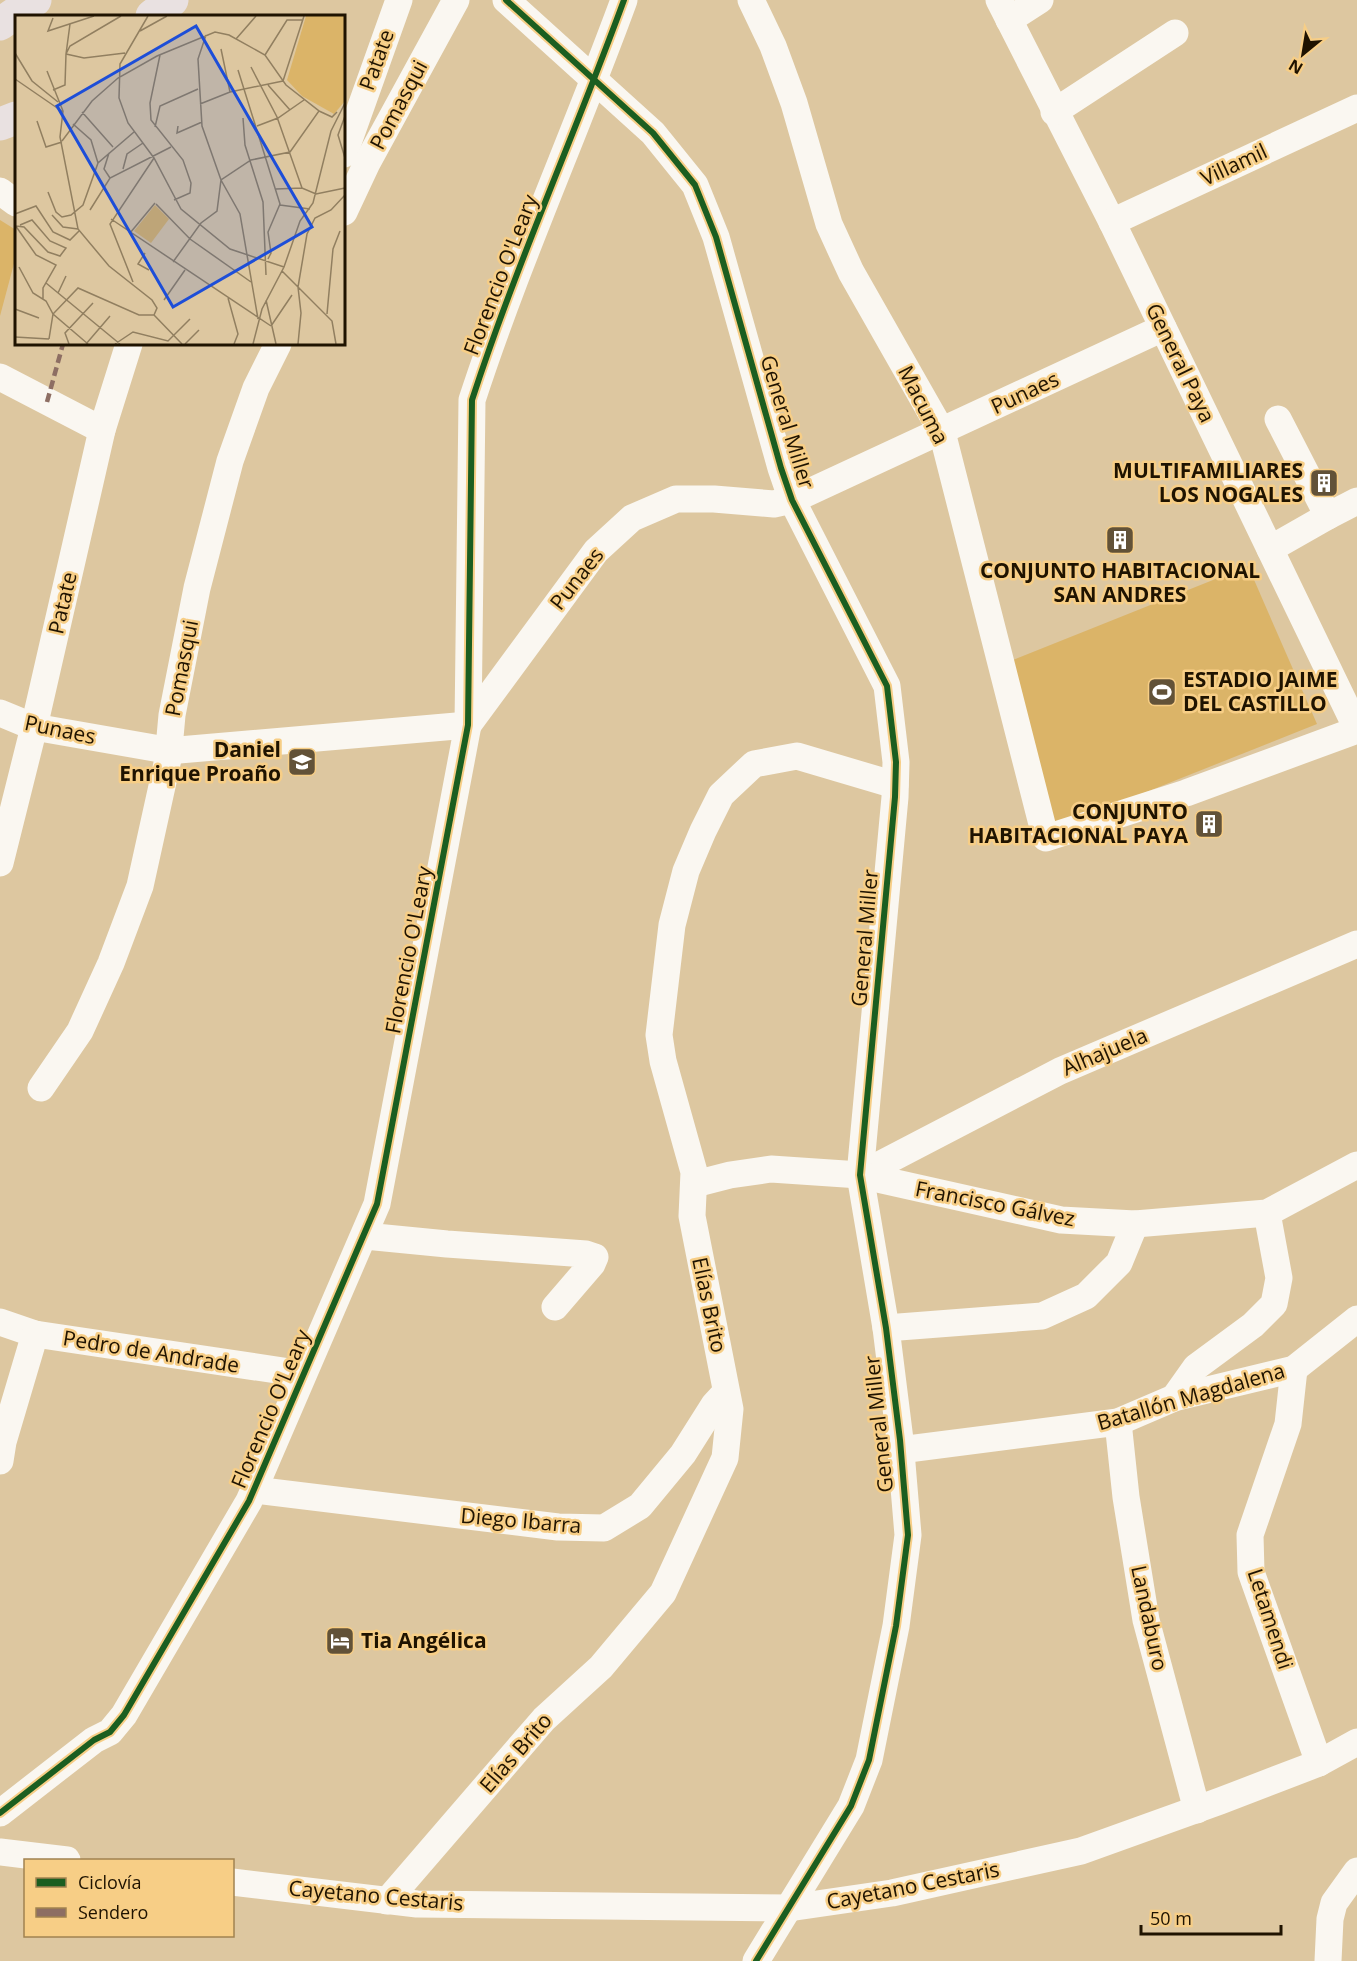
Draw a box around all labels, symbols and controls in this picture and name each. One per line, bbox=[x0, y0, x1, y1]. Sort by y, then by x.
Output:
inset map bbox=[15, 15, 345, 345]
north arrow bbox=[1273, 24, 1333, 84]
street label: Patate bbox=[352, 25, 400, 94]
text: N bbox=[1284, 54, 1307, 80]
street label: Pomasqui bbox=[363, 55, 433, 154]
street label: Villamil bbox=[1196, 137, 1271, 192]
street label: Florencio O'Leary bbox=[457, 190, 544, 359]
street label: General Paya bbox=[1140, 298, 1222, 427]
street label: General Miller bbox=[754, 352, 822, 492]
street label: Macuma bbox=[892, 360, 956, 449]
street label: Punaes bbox=[986, 364, 1063, 420]
place label: MULTIFAMILIARES LOS NOGALES bbox=[1113, 456, 1303, 508]
building icon: MULTIFAMILIARES LOS NOGALES bbox=[1308, 467, 1340, 499]
building icon: CONJUNTO HABITACIONAL SAN ANDRES bbox=[1104, 524, 1136, 556]
street label: Punaes bbox=[543, 541, 609, 615]
place label: CONJUNTO HABITACIONAL SAN ANDRES bbox=[980, 556, 1260, 608]
street label: Patate bbox=[41, 569, 83, 636]
street label: Pomasqui bbox=[158, 617, 204, 718]
place label: ESTADIO JAIME DEL CASTILLO bbox=[1183, 665, 1338, 717]
sports icon: ESTADIO JAIME DEL CASTILLO bbox=[1146, 676, 1178, 708]
street label: Punaes bbox=[22, 708, 98, 750]
place label: Daniel Enrique Proaño bbox=[119, 735, 281, 787]
school or university icon: Daniel Enrique Proaño bbox=[286, 746, 318, 778]
place label: CONJUNTO HABITACIONAL PAYA bbox=[969, 797, 1189, 849]
building icon: CONJUNTO HABITACIONAL PAYA bbox=[1193, 808, 1225, 840]
street label: Florencio O'Leary bbox=[378, 863, 438, 1036]
street label: General Miller bbox=[844, 868, 884, 1008]
street label: Alhajuela bbox=[1058, 1021, 1152, 1082]
street label: Francisco Gálvez bbox=[913, 1174, 1077, 1232]
street label: Elías Brito bbox=[686, 1254, 734, 1355]
street label: Pedro de Andrade bbox=[61, 1323, 241, 1379]
street label: Florencio O'Leary bbox=[224, 1324, 316, 1492]
street label: General Miller bbox=[857, 1354, 899, 1494]
street label: Batallón Magdalena bbox=[1094, 1356, 1288, 1436]
street label: Diego Ibarra bbox=[460, 1501, 583, 1539]
street label: Landaburo bbox=[1125, 1563, 1175, 1673]
street label: Letamendi bbox=[1242, 1565, 1300, 1673]
hotel icon: Tia Angélica bbox=[324, 1625, 356, 1657]
place label: Tia Angélica bbox=[361, 1626, 487, 1654]
street label: Elías Brito bbox=[473, 1707, 558, 1798]
street label: Cayetano Cestaris bbox=[824, 1855, 1002, 1915]
legend bbox=[24, 1859, 234, 1937]
text: Ciclovía bbox=[78, 1870, 141, 1894]
street label: Cayetano Cestaris bbox=[287, 1873, 465, 1917]
scale bar bbox=[1141, 1898, 1280, 1936]
text: Sendero bbox=[78, 1900, 148, 1924]
text: 50 m bbox=[1150, 1906, 1192, 1930]

